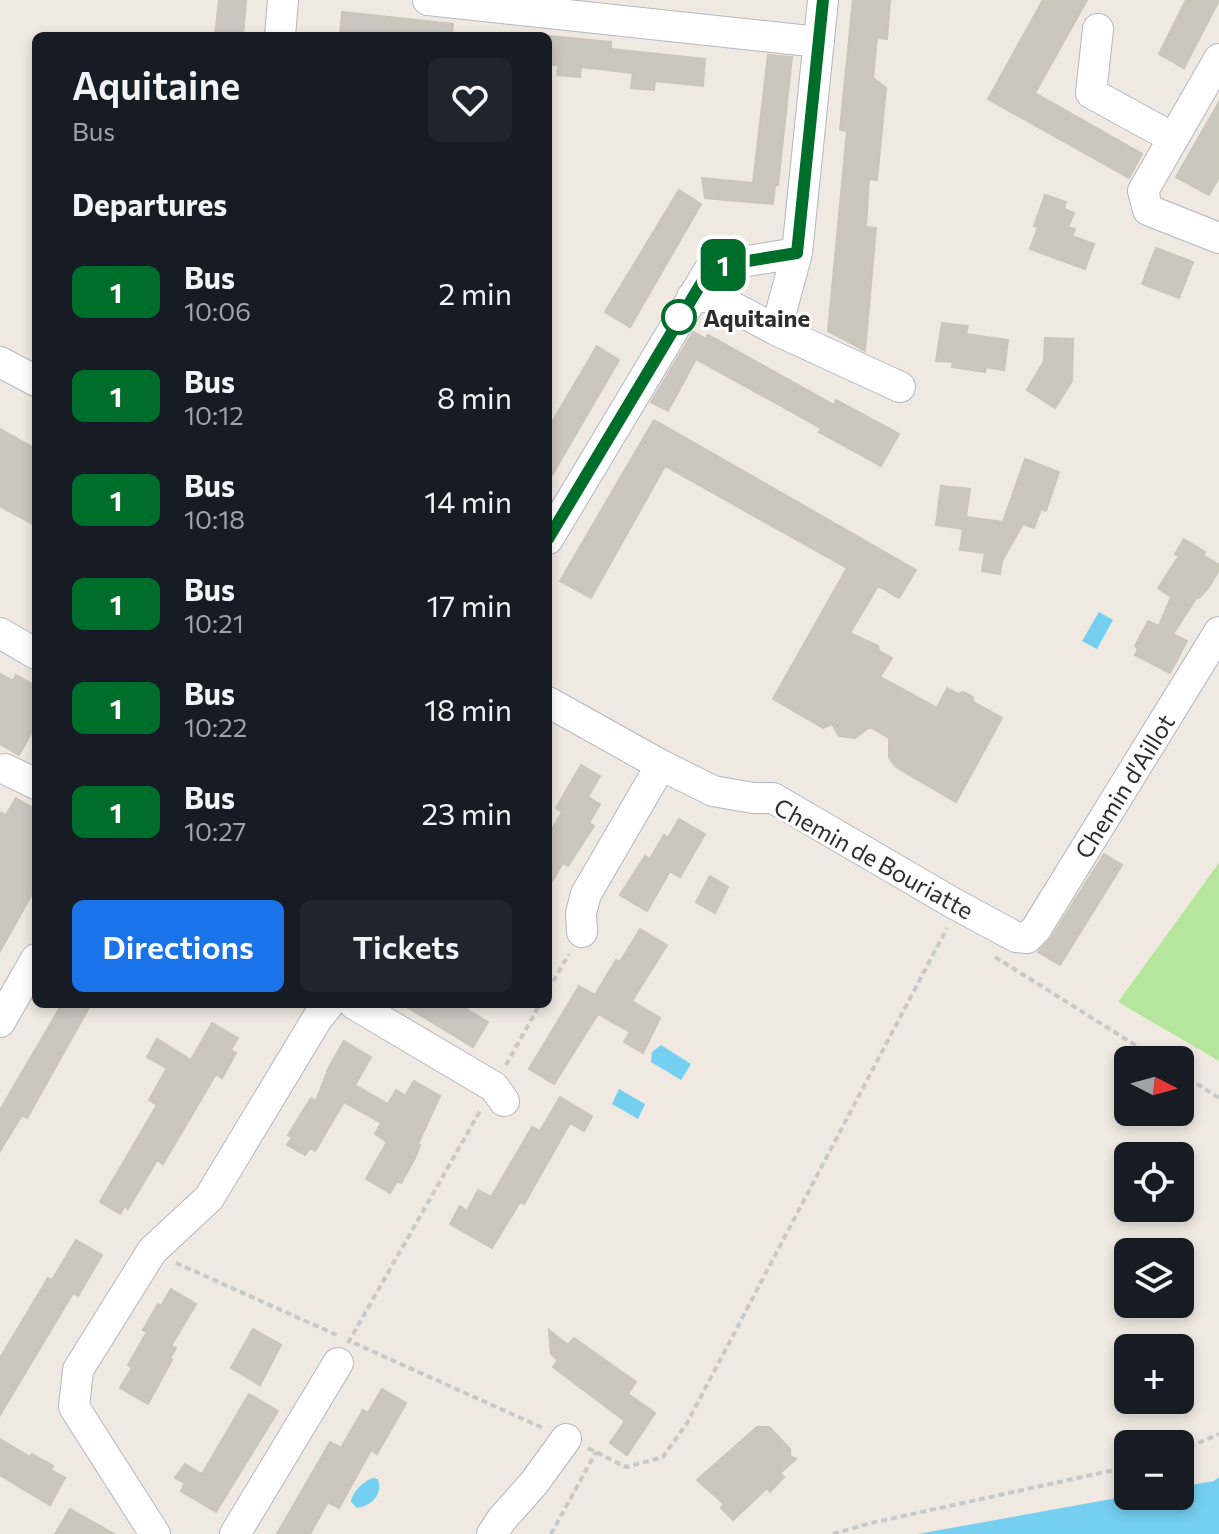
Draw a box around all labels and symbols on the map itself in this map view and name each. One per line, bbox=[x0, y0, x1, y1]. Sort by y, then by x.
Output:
line badge: 1 bbox=[697, 239, 749, 291]
marker: Aquitaine bbox=[662, 300, 696, 334]
place label: Aquitaine bbox=[703, 303, 810, 332]
street label: Chemin d'Aillot bbox=[1068, 708, 1180, 863]
street label: Chemin de Bouriatte bbox=[769, 791, 979, 925]
north arrow bbox=[1114, 1046, 1194, 1126]

